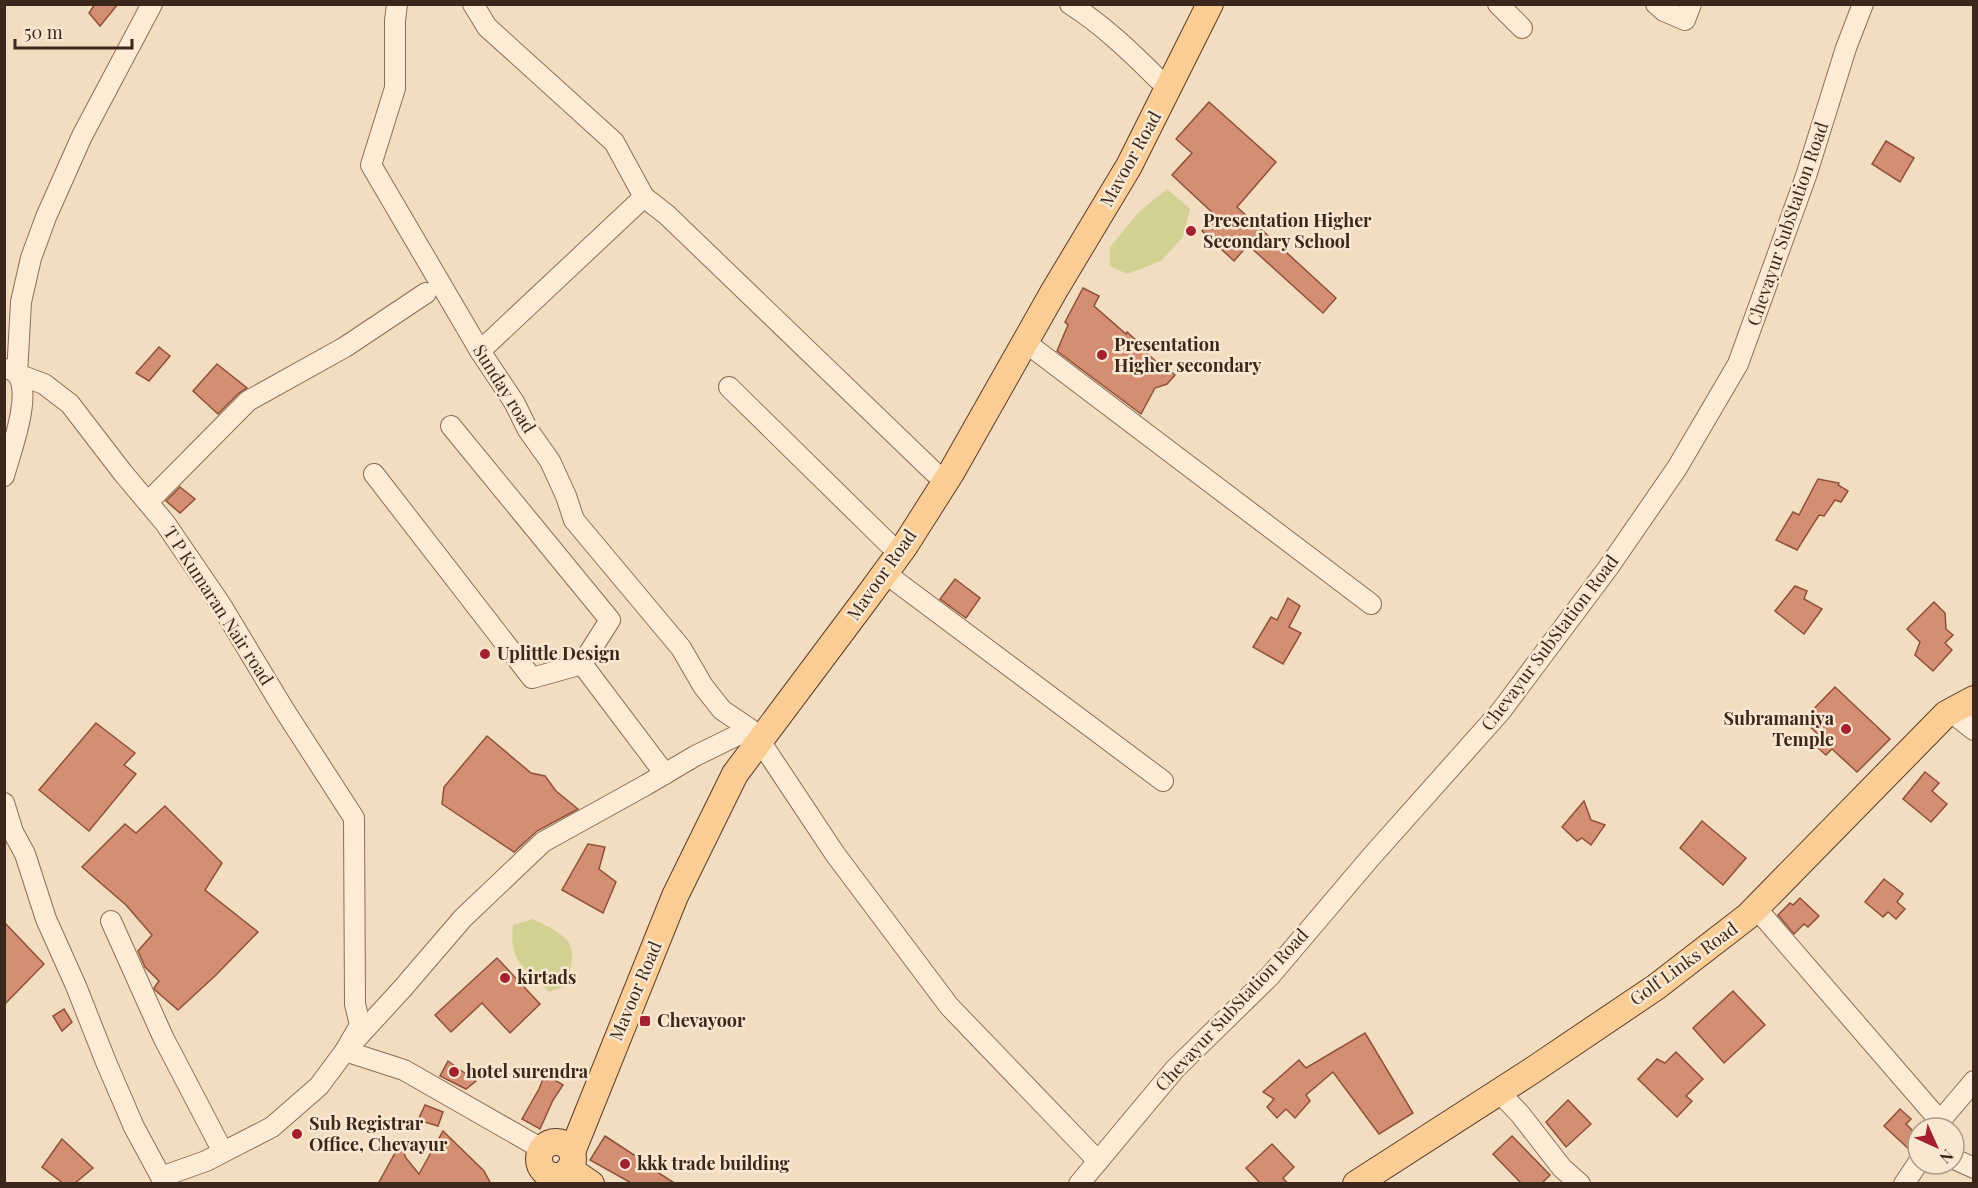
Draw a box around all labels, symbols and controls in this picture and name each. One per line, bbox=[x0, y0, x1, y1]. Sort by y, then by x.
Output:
scale bar bbox=[15, 12, 132, 50]
text: 50 m bbox=[24, 20, 63, 44]
street label: Mavoor Road bbox=[1094, 106, 1167, 211]
street label: Chevayur SubStation Road bbox=[1741, 118, 1833, 329]
place label: Presentation Higher Secondary School bbox=[1203, 208, 1372, 253]
marker: Presentation Higher Secondary School bbox=[1184, 224, 1198, 238]
place label: Presentation Higher secondary bbox=[1114, 332, 1262, 377]
street label: Sunday road bbox=[468, 340, 542, 438]
marker: Presentation Higher secondary bbox=[1095, 348, 1109, 362]
street label: T P Kumaran Nair road bbox=[158, 521, 280, 690]
street label: Mavoor Road bbox=[841, 524, 922, 625]
street label: Chevayur SubStation Road bbox=[1475, 549, 1624, 735]
place label: Uplittle Design bbox=[497, 641, 620, 665]
marker: Uplittle Design bbox=[478, 647, 492, 661]
place label: Subramaniya Temple bbox=[1724, 706, 1835, 751]
marker: Subramaniya Temple bbox=[1839, 722, 1853, 736]
street label: Golf Links Road bbox=[1625, 916, 1743, 1010]
street label: Chevayur SubStation Road bbox=[1149, 922, 1313, 1096]
street label: Mavoor Road bbox=[603, 937, 667, 1044]
place label: kirtads bbox=[517, 965, 576, 989]
marker: kirtads bbox=[498, 971, 512, 985]
place label: Chevayoor bbox=[657, 1008, 746, 1032]
marker: Chevayoor bbox=[638, 1014, 652, 1028]
place label: hotel surendra bbox=[466, 1059, 589, 1083]
marker: hotel surendra bbox=[447, 1065, 461, 1079]
place label: Sub Registrar Office, Chevayur bbox=[309, 1111, 448, 1156]
north arrow bbox=[1906, 1116, 1966, 1176]
marker: Sub Registrar Office, Chevayur bbox=[290, 1127, 304, 1141]
text: N bbox=[1935, 1145, 1958, 1169]
place label: kkk trade building bbox=[637, 1151, 790, 1175]
marker: kkk trade building bbox=[618, 1157, 632, 1171]

